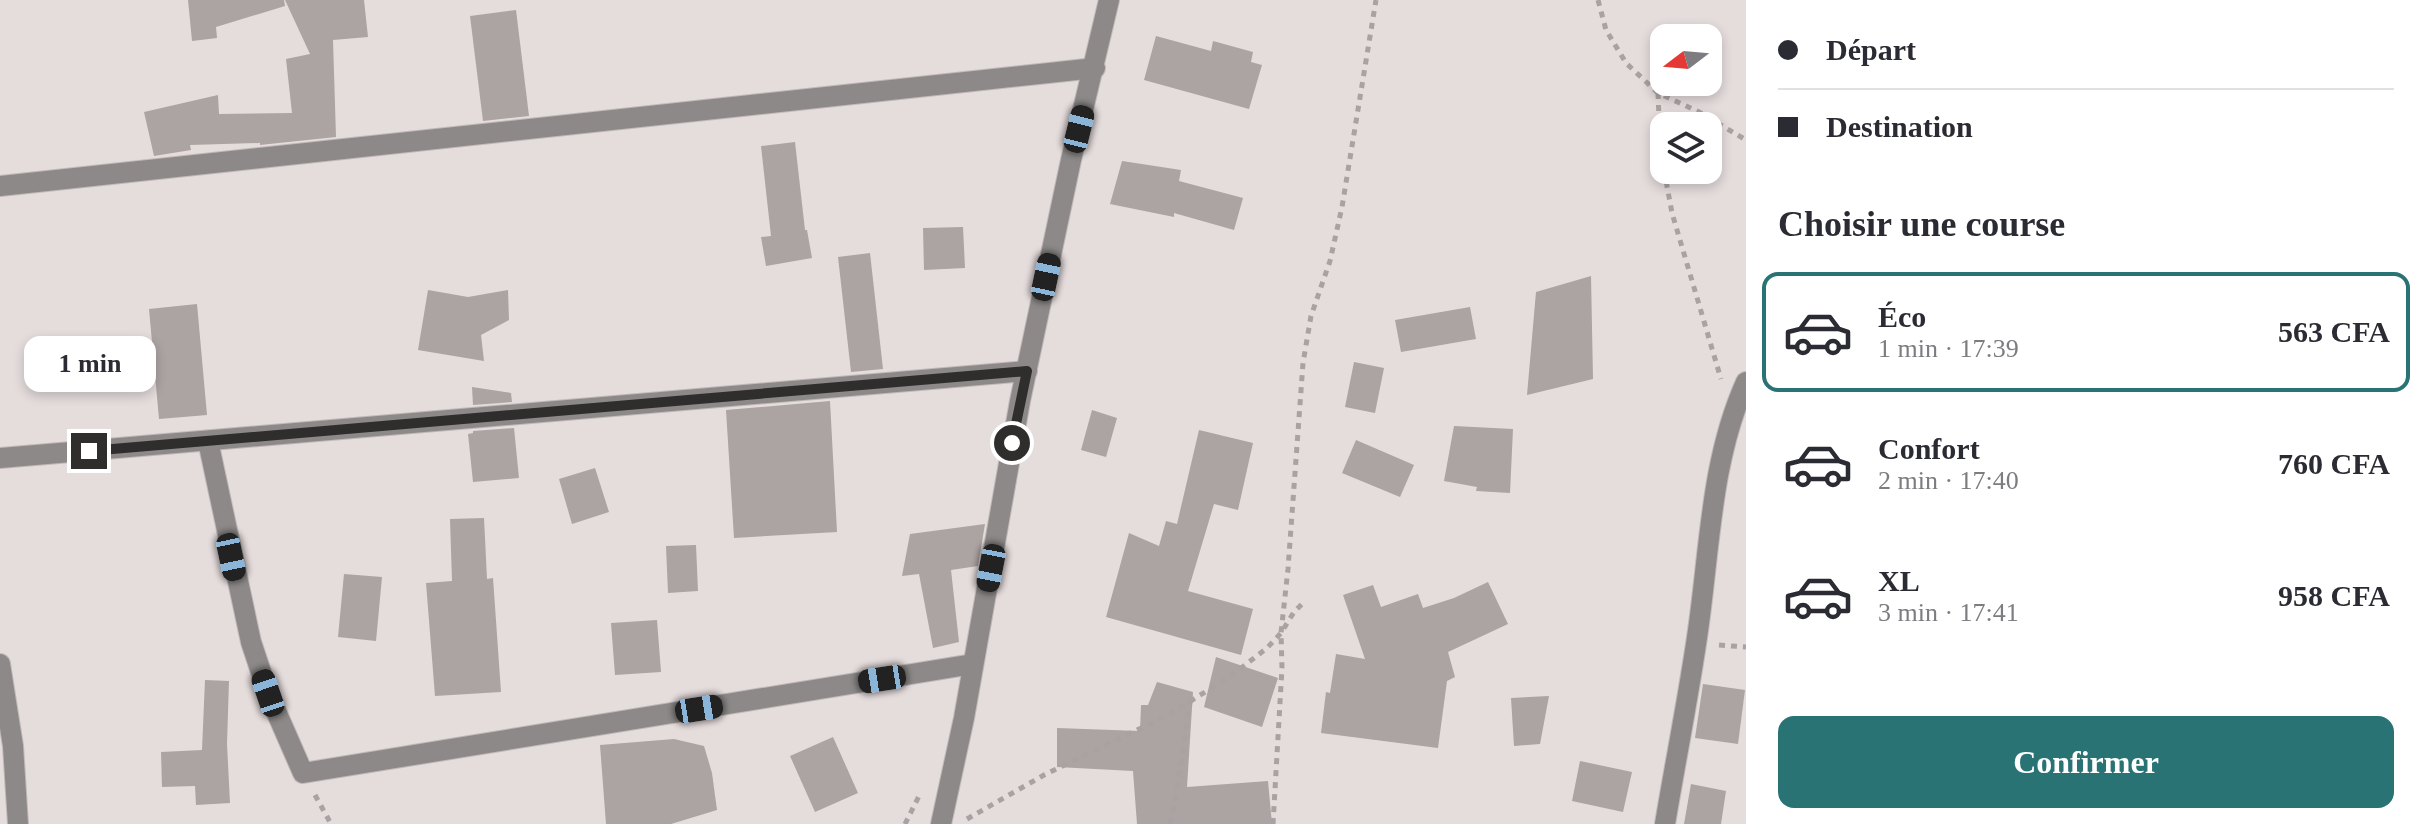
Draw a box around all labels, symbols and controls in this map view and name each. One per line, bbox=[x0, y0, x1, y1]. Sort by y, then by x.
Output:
north arrow bbox=[1650, 24, 1722, 96]
map controls bbox=[1650, 24, 1722, 184]
text: Départ bbox=[1826, 33, 1916, 66]
car bbox=[1062, 103, 1096, 155]
text: Destination bbox=[1826, 110, 1973, 143]
button: layers bbox=[1650, 112, 1722, 184]
text: Choisir une course bbox=[1778, 204, 2065, 244]
car bbox=[1029, 251, 1063, 303]
icon: car bbox=[1782, 296, 1854, 368]
text: Éco bbox=[1878, 300, 1926, 333]
text: 563 CFA bbox=[2278, 315, 2390, 348]
text: 1 min · 17:39 bbox=[1878, 334, 2019, 363]
callout: 1 min bbox=[23, 335, 155, 391]
text: 1 min bbox=[59, 349, 121, 378]
route start bbox=[994, 425, 1030, 461]
icon: car bbox=[1782, 428, 1854, 500]
text: Confort bbox=[1878, 432, 1980, 465]
route end bbox=[71, 433, 107, 469]
text: 760 CFA bbox=[2278, 447, 2390, 480]
text: 2 min · 17:40 bbox=[1878, 466, 2019, 495]
car bbox=[214, 531, 248, 583]
car bbox=[975, 542, 1007, 594]
icon: car bbox=[1782, 560, 1854, 632]
text: XL bbox=[1878, 564, 1920, 597]
text: 958 CFA bbox=[2278, 579, 2390, 612]
text: 3 min · 17:41 bbox=[1878, 598, 2019, 627]
car bbox=[856, 663, 908, 695]
car bbox=[249, 666, 287, 720]
car bbox=[673, 693, 725, 725]
button: Confirmer bbox=[1778, 716, 2394, 808]

